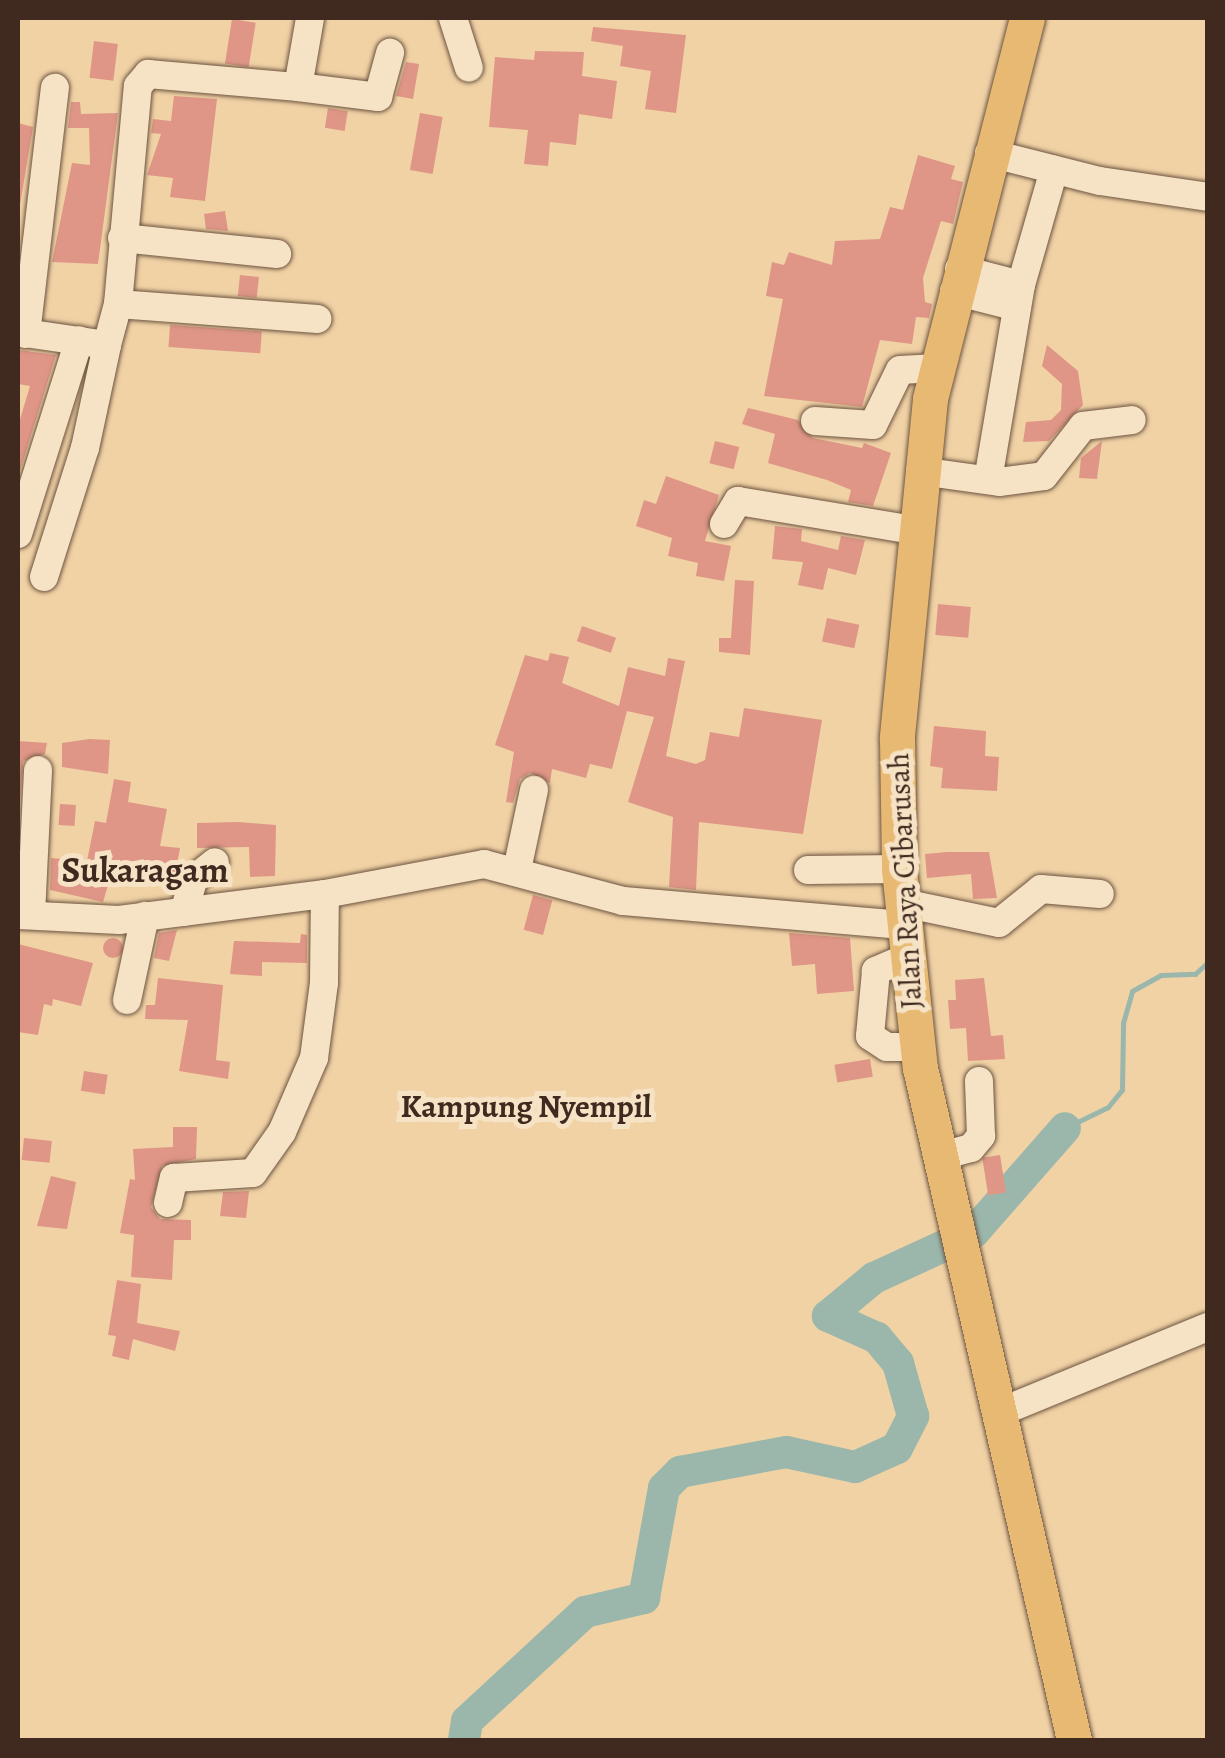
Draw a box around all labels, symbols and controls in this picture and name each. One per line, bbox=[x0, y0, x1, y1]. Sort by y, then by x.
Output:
street label: Jalan Raya Cibarusah bbox=[880, 752, 930, 1010]
district label: Sukaragam bbox=[61, 849, 229, 891]
district label: Kampung Nyempil bbox=[401, 1087, 651, 1125]

